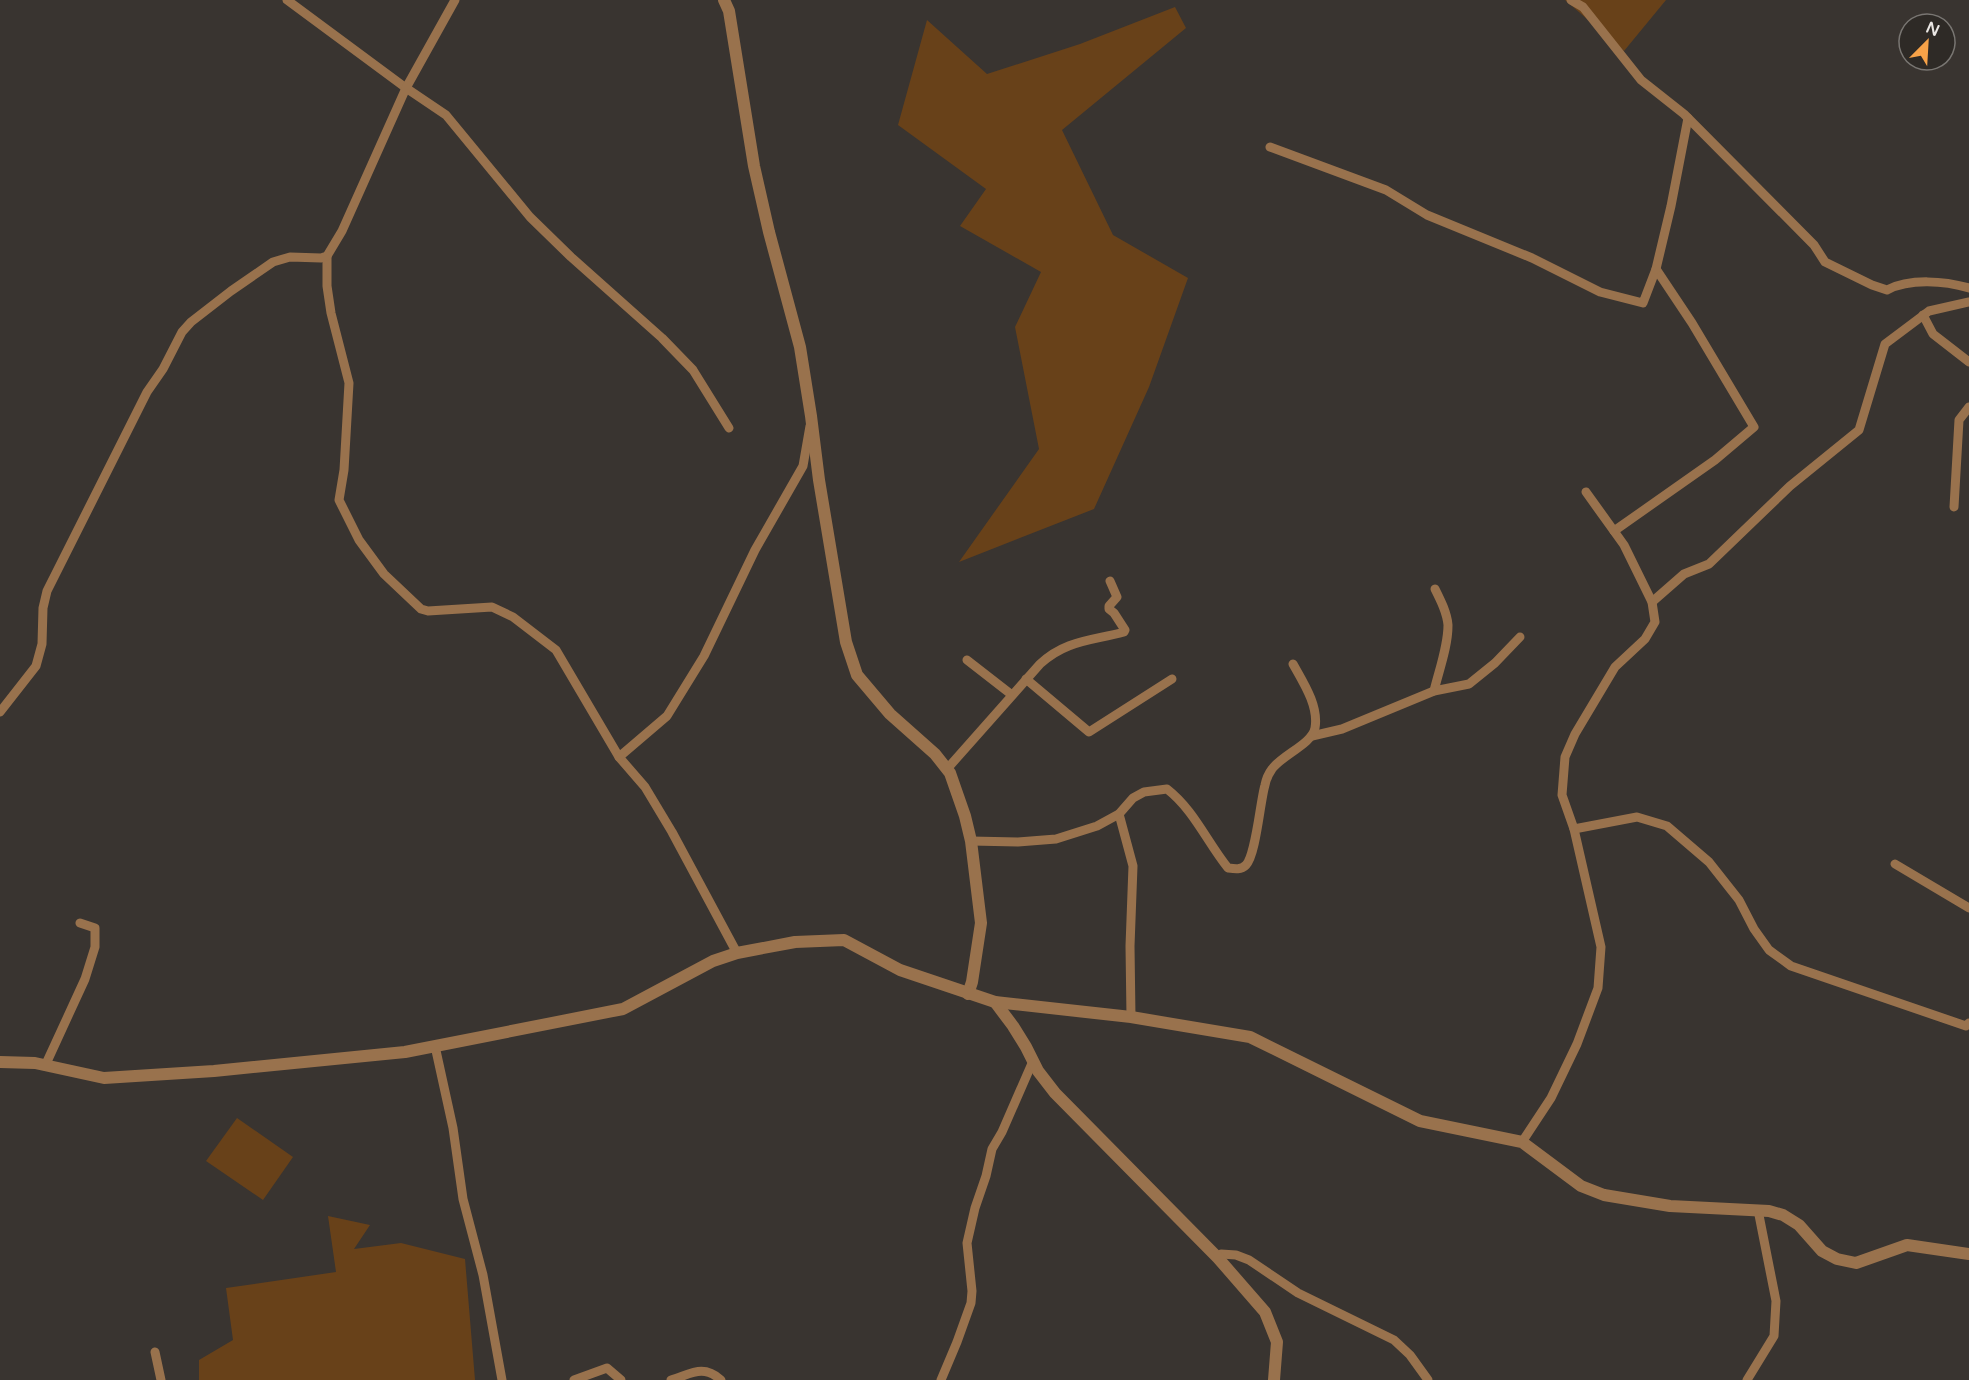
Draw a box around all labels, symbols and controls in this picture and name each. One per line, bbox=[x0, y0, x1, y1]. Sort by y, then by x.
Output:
north arrow bbox=[1897, 12, 1957, 72]
text: N bbox=[1923, 17, 1943, 41]

